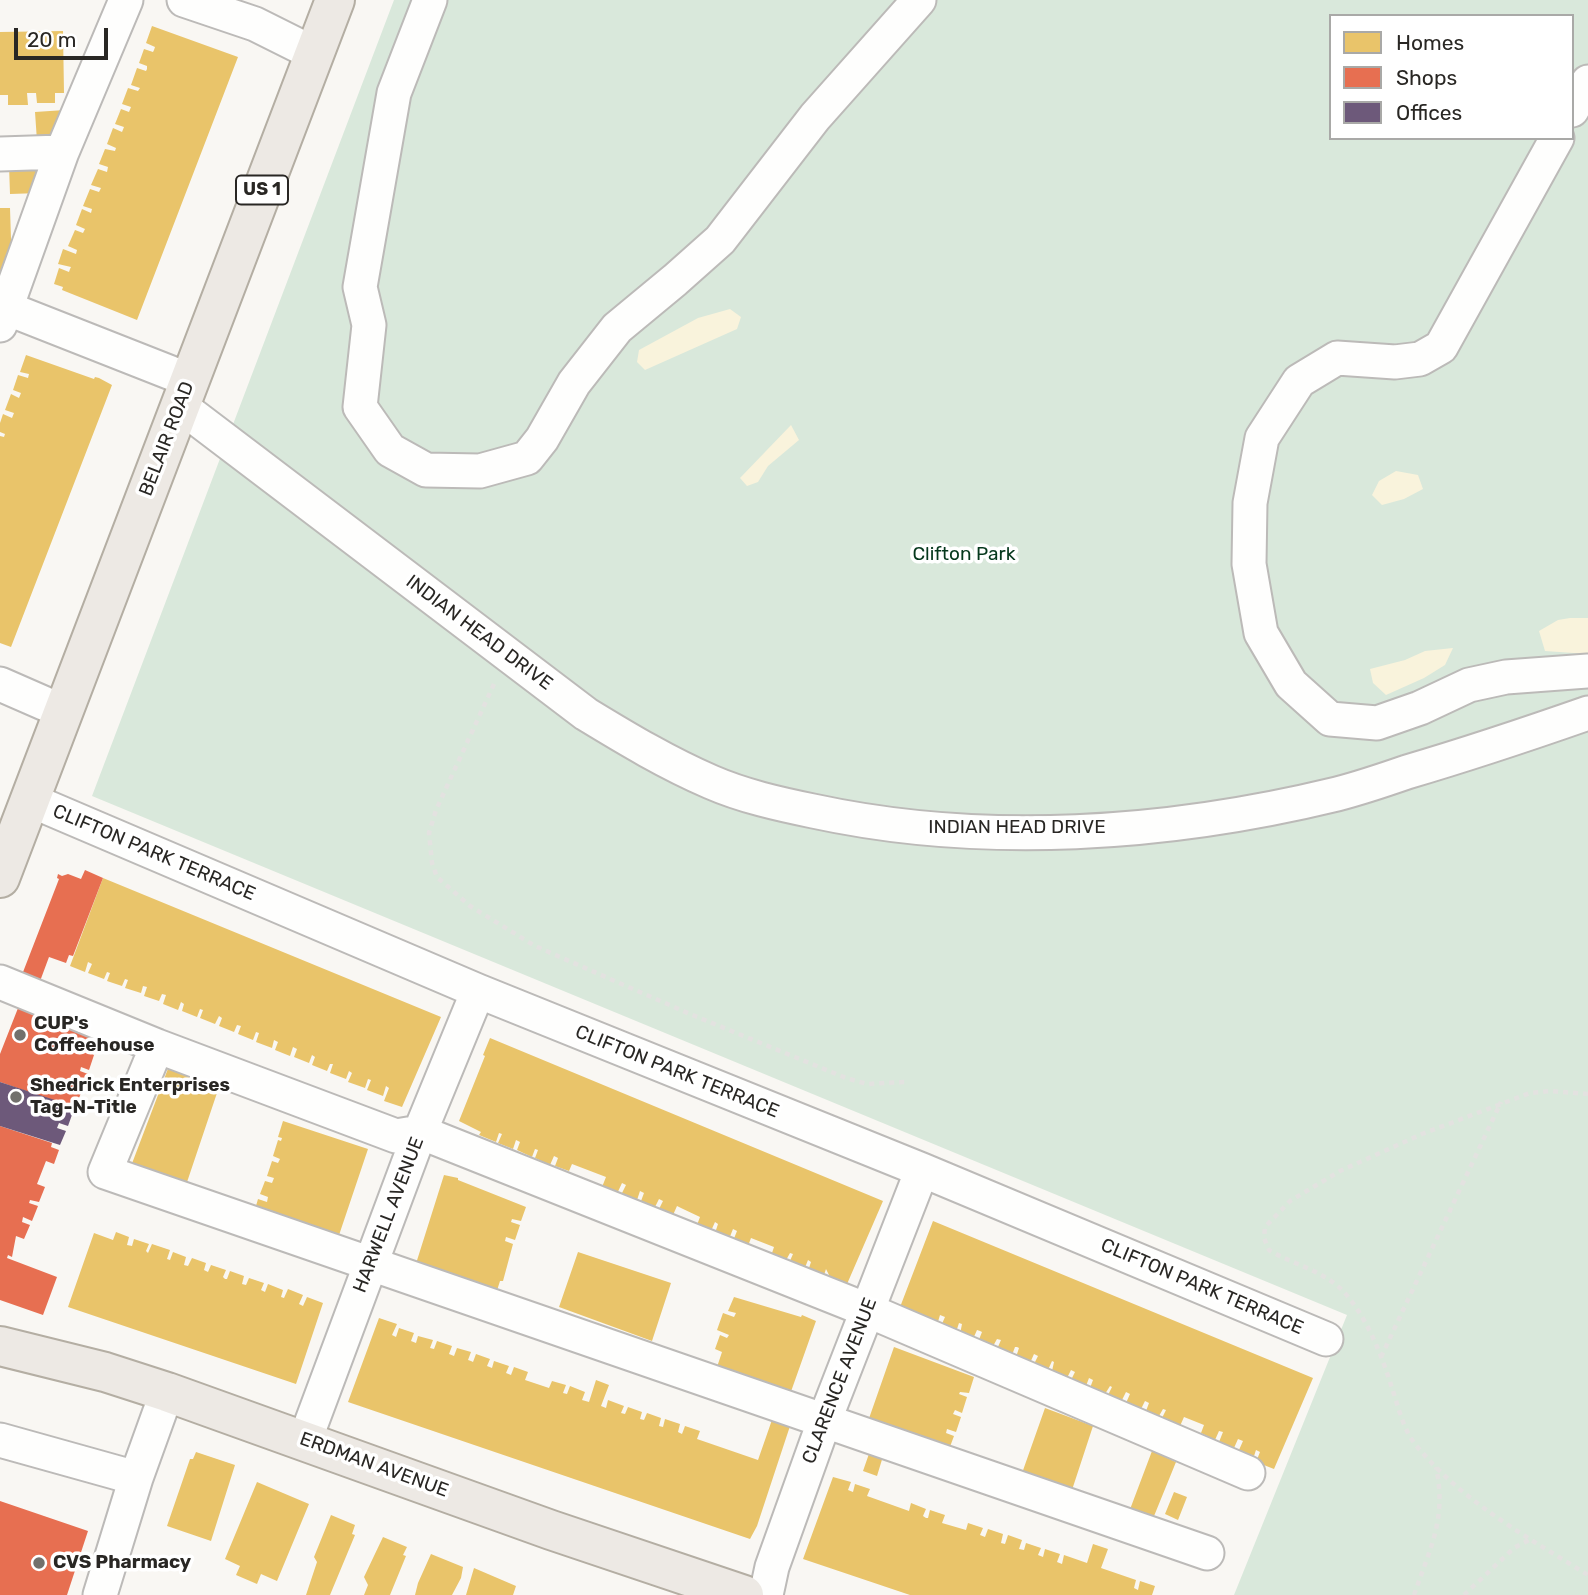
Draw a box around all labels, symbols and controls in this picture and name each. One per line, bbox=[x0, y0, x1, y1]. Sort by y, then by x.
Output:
scale bar bbox=[18, 14, 112, 58]
legend bbox=[1329, 14, 1574, 140]
text: 20 m bbox=[27, 27, 76, 52]
text: Homes bbox=[1396, 30, 1464, 55]
text: Shops bbox=[1396, 65, 1457, 90]
text: Offices bbox=[1396, 100, 1462, 125]
road number: US 1 bbox=[236, 176, 288, 204]
street label: BELAIR ROAD bbox=[135, 379, 199, 499]
park label: Clifton Park bbox=[912, 544, 1016, 566]
street label: INDIAN HEAD DRIVE bbox=[401, 570, 557, 696]
street label: CLIFTON PARK TERRACE bbox=[49, 800, 259, 906]
street label: INDIAN HEAD DRIVE bbox=[928, 817, 1106, 839]
place label: CUP's Coffeehouse bbox=[34, 1013, 155, 1057]
street label: CLIFTON PARK TERRACE bbox=[572, 1021, 782, 1123]
marker: CUP's Coffeehouse bbox=[12, 1027, 28, 1043]
place label: Shedrick Enterprises Tag-N-Title bbox=[30, 1075, 230, 1119]
marker: Shedrick Enterprises Tag-N-Title bbox=[8, 1089, 24, 1105]
street label: HARWELL AVENUE bbox=[349, 1134, 429, 1296]
street label: CLIFTON PARK TERRACE bbox=[1097, 1234, 1307, 1340]
street label: CLARENCE AVENUE bbox=[798, 1295, 882, 1467]
street label: ERDMAN AVENUE bbox=[297, 1428, 451, 1502]
place label: CVS Pharmacy bbox=[53, 1552, 191, 1574]
marker: CVS Pharmacy bbox=[31, 1555, 47, 1571]

